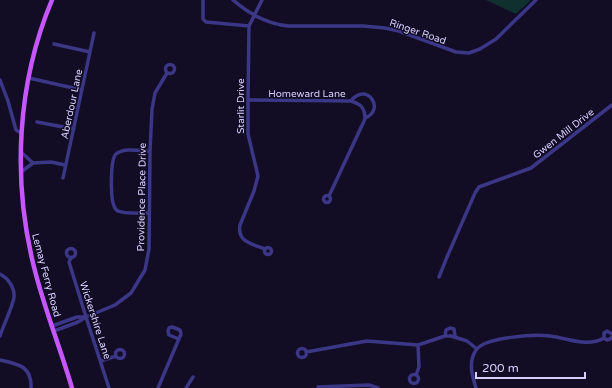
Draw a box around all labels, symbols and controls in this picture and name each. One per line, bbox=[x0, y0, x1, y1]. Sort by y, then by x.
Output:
street label: Ringer Road bbox=[388, 17, 448, 47]
street label: Aberdour Lane bbox=[59, 68, 85, 140]
street label: Starlit Drive bbox=[235, 78, 247, 134]
street label: Homeward Lane bbox=[268, 88, 346, 100]
street label: Gwen Mill Drive bbox=[531, 106, 597, 161]
street label: Providence Place Drive bbox=[135, 142, 149, 251]
street label: Lemay Ferry Road bbox=[29, 232, 63, 318]
street label: Wickershire Lane bbox=[77, 280, 113, 361]
scale bar bbox=[476, 354, 585, 380]
text: 200 m bbox=[482, 361, 519, 375]

